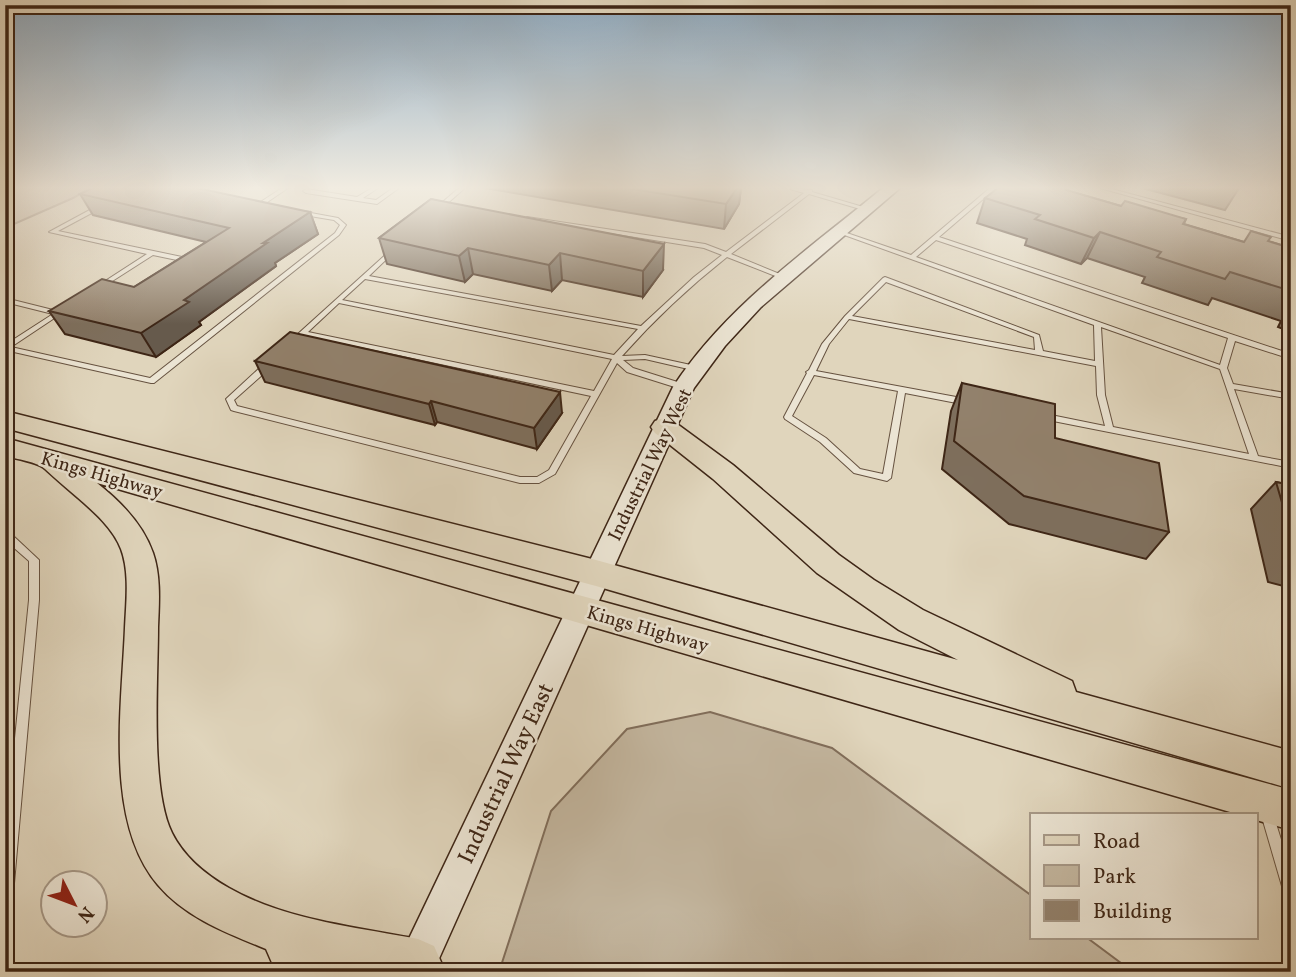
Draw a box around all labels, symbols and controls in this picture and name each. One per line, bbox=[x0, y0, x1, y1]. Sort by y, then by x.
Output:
street label: Industrial Way West bbox=[602, 384, 699, 546]
street label: Kings Highway bbox=[37, 446, 165, 506]
street label: Kings Highway bbox=[583, 600, 711, 660]
street label: Industrial Way East bbox=[451, 678, 563, 870]
legend bbox=[1030, 813, 1258, 939]
text: Road bbox=[1093, 828, 1140, 857]
text: Park bbox=[1093, 863, 1136, 892]
north arrow bbox=[38, 869, 108, 939]
text: Building bbox=[1093, 898, 1172, 927]
text: N bbox=[71, 900, 99, 928]

